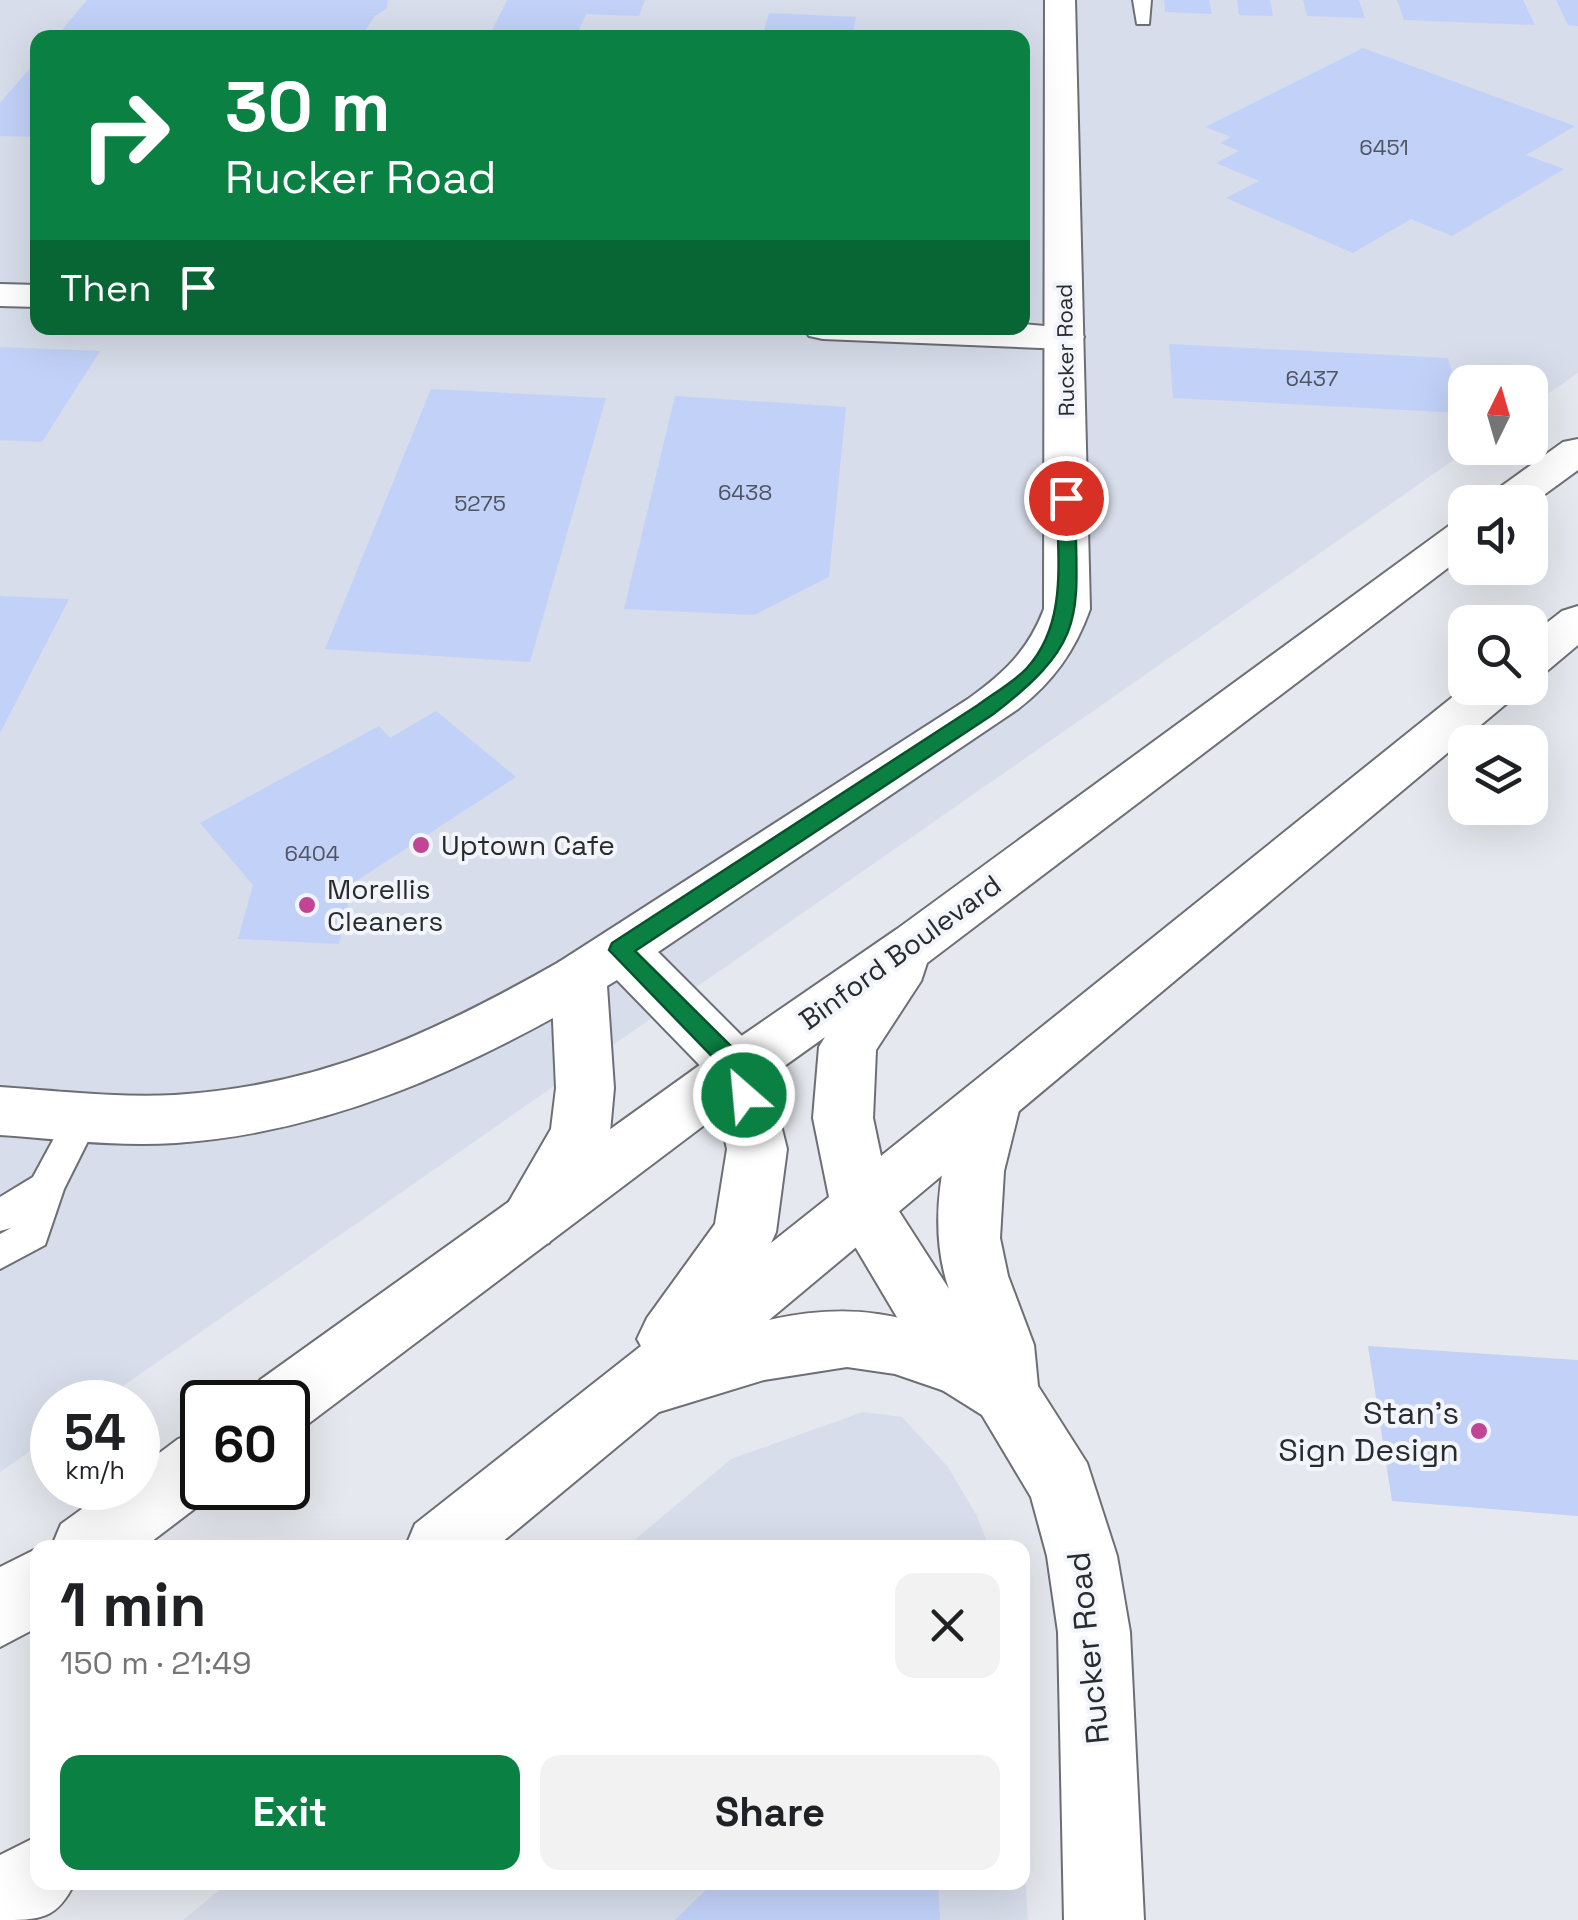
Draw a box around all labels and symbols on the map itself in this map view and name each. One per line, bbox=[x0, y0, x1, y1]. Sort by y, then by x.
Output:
house number: 6451 bbox=[1359, 133, 1409, 161]
street label: Rucker Road bbox=[1050, 283, 1080, 417]
house number: 6437 bbox=[1286, 364, 1338, 392]
north arrow bbox=[1448, 365, 1548, 465]
pin bbox=[1024, 456, 1109, 541]
house number: 6438 bbox=[718, 478, 772, 506]
house number: 5275 bbox=[454, 489, 506, 517]
place label: Uptown Cafe bbox=[441, 827, 615, 863]
marker: Uptown Cafe bbox=[410, 834, 432, 856]
house number: 6404 bbox=[284, 839, 340, 867]
street label: Binford Boulevard bbox=[792, 867, 1008, 1037]
place label: Morellis Cleaners bbox=[327, 871, 443, 939]
marker: Morellis Cleaners bbox=[296, 894, 318, 916]
position arrow bbox=[692, 1043, 796, 1147]
speed limit sign: 60 bbox=[180, 1380, 310, 1510]
place label: Stan's Sign Design bbox=[1278, 1393, 1459, 1470]
marker: Stan's Sign Design bbox=[1468, 1420, 1490, 1442]
street label: Rucker Road bbox=[1058, 1550, 1118, 1746]

